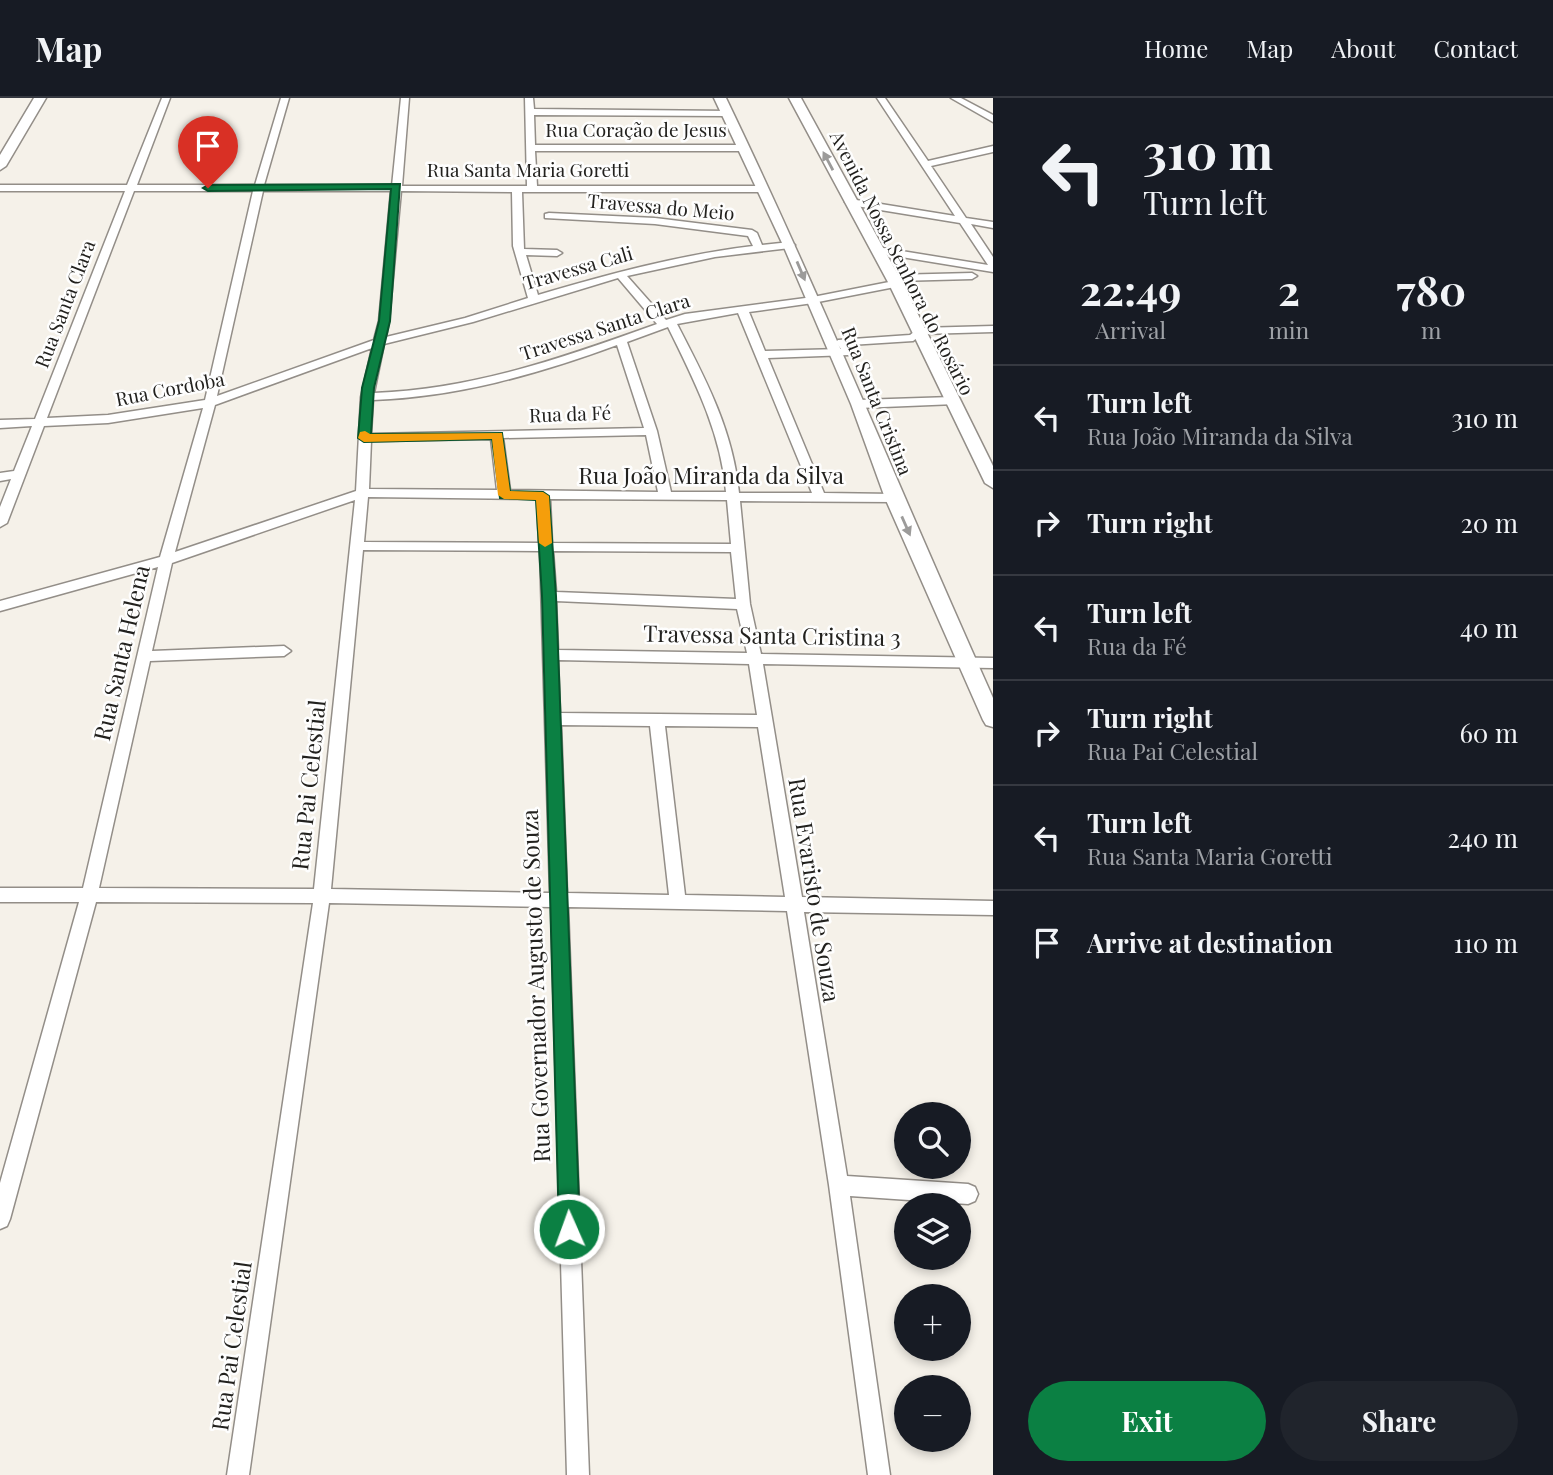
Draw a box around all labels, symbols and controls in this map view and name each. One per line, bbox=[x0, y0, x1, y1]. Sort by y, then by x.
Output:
text: Map bbox=[35, 26, 102, 70]
text: Home bbox=[1144, 32, 1208, 64]
text: Map bbox=[1246, 32, 1293, 64]
text: About bbox=[1331, 32, 1395, 64]
text: Contact bbox=[1433, 32, 1518, 64]
pin bbox=[178, 116, 238, 188]
street label: Rua Coração de Jesus bbox=[545, 116, 727, 142]
text: 310 m bbox=[1143, 117, 1273, 182]
street label: Avenida Nossa Senhora do Rosário bbox=[824, 125, 981, 399]
icon: left bbox=[1028, 126, 1119, 217]
icon: arrive bbox=[189, 127, 227, 165]
one-way arrow bbox=[823, 150, 835, 170]
street label: Rua Santa Maria Goretti bbox=[427, 156, 630, 182]
text: Turn left bbox=[1143, 180, 1267, 223]
street label: Travessa do Meio bbox=[587, 187, 736, 225]
street label: Rua Santa Clara bbox=[28, 235, 101, 371]
street label: Travessa Cali bbox=[520, 239, 636, 295]
one-way arrow bbox=[796, 260, 807, 281]
text: 22:49 bbox=[1080, 261, 1181, 317]
text: 2 bbox=[1278, 261, 1300, 317]
text: 780 bbox=[1396, 261, 1466, 317]
street label: Travessa Santa Clara bbox=[517, 286, 693, 366]
text: Arrival bbox=[1095, 314, 1166, 345]
text: min bbox=[1268, 314, 1309, 345]
text: m bbox=[1421, 314, 1441, 345]
street label: Rua Santa Cristina bbox=[836, 323, 920, 479]
street label: Rua Cordoba bbox=[113, 365, 227, 411]
text: Turn left bbox=[1087, 385, 1192, 420]
street label: Rua da Fé bbox=[528, 399, 612, 427]
icon: left bbox=[1028, 399, 1066, 437]
text: 310 m bbox=[1451, 400, 1518, 435]
text: Rua João Miranda da Silva bbox=[1087, 420, 1353, 451]
street label: Rua João Miranda da Silva bbox=[578, 459, 844, 490]
icon: right bbox=[1028, 504, 1066, 542]
text: Turn right bbox=[1087, 505, 1213, 540]
text: 20 m bbox=[1460, 505, 1518, 540]
one-way arrow bbox=[900, 516, 912, 536]
street label: Rua Santa Helena bbox=[85, 561, 156, 744]
text: Turn left bbox=[1087, 595, 1192, 630]
icon: left bbox=[1028, 609, 1066, 647]
text: 40 m bbox=[1460, 610, 1518, 645]
street label: Travessa Santa Cristina 3 bbox=[643, 617, 901, 652]
text: Rua da Fé bbox=[1087, 630, 1187, 661]
street label: Rua Pai Celestial bbox=[283, 698, 332, 872]
text: Turn right bbox=[1087, 700, 1213, 735]
icon: right bbox=[1028, 714, 1066, 752]
text: 60 m bbox=[1459, 715, 1518, 750]
text: Rua Pai Celestial bbox=[1087, 735, 1258, 766]
street label: Rua Evaristo de Souza bbox=[782, 775, 849, 1005]
text: Turn left bbox=[1087, 805, 1192, 840]
street label: Rua Governador Augusto de Souza bbox=[513, 808, 556, 1163]
icon: left bbox=[1028, 819, 1066, 857]
text: 240 m bbox=[1448, 820, 1518, 855]
text: Rua Santa Maria Goretti bbox=[1087, 840, 1332, 871]
icon: arrive bbox=[1028, 924, 1066, 962]
text: Arrive at destination bbox=[1087, 925, 1333, 960]
text: 110 m bbox=[1454, 925, 1518, 960]
map controls bbox=[894, 1102, 971, 1452]
button: search bbox=[894, 1102, 971, 1179]
position arrow bbox=[532, 1192, 606, 1266]
button: layers bbox=[894, 1193, 971, 1270]
street label: Rua Pai Celestial bbox=[203, 1259, 258, 1433]
button: + bbox=[894, 1284, 971, 1361]
button: − bbox=[894, 1375, 971, 1452]
button: Exit bbox=[1028, 1381, 1266, 1461]
button: Share bbox=[1280, 1381, 1518, 1461]

